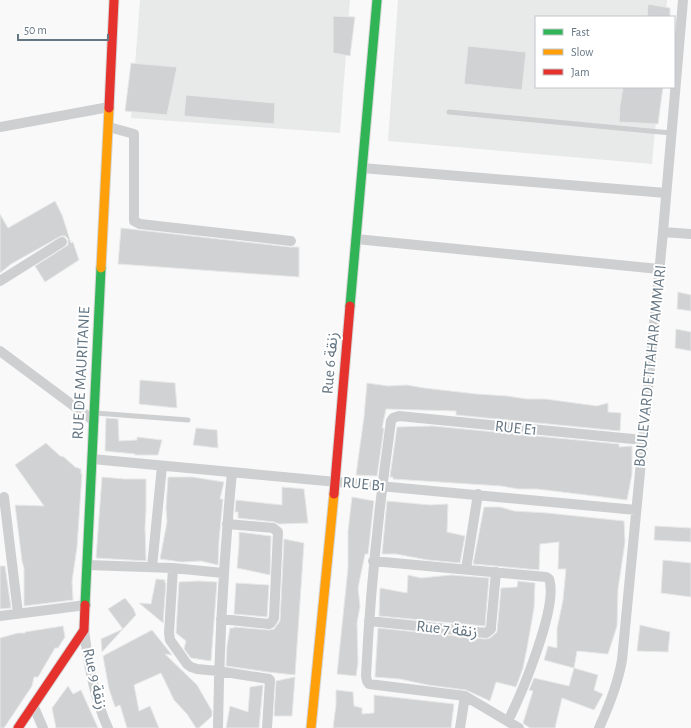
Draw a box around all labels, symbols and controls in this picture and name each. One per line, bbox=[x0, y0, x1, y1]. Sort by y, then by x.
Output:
scale bar bbox=[18, 16, 108, 42]
legend bbox=[535, 16, 675, 88]
text: 50 m bbox=[24, 24, 47, 36]
text: Fast bbox=[571, 26, 590, 38]
text: Slow bbox=[571, 46, 593, 58]
text: Jam bbox=[571, 66, 590, 78]
street label: BOULEVARD ETTAHAR AMMARI bbox=[631, 264, 669, 468]
street label: RUE DE MAURITANIE bbox=[70, 306, 92, 440]
street label: Rue 6 زنقة bbox=[319, 331, 342, 395]
street label: RUE E1 bbox=[494, 418, 538, 438]
street label: RUE B1 bbox=[342, 474, 386, 494]
street label: Rue 7 زنقة bbox=[416, 618, 478, 641]
street label: Rue 9 زنقة bbox=[79, 647, 110, 711]

